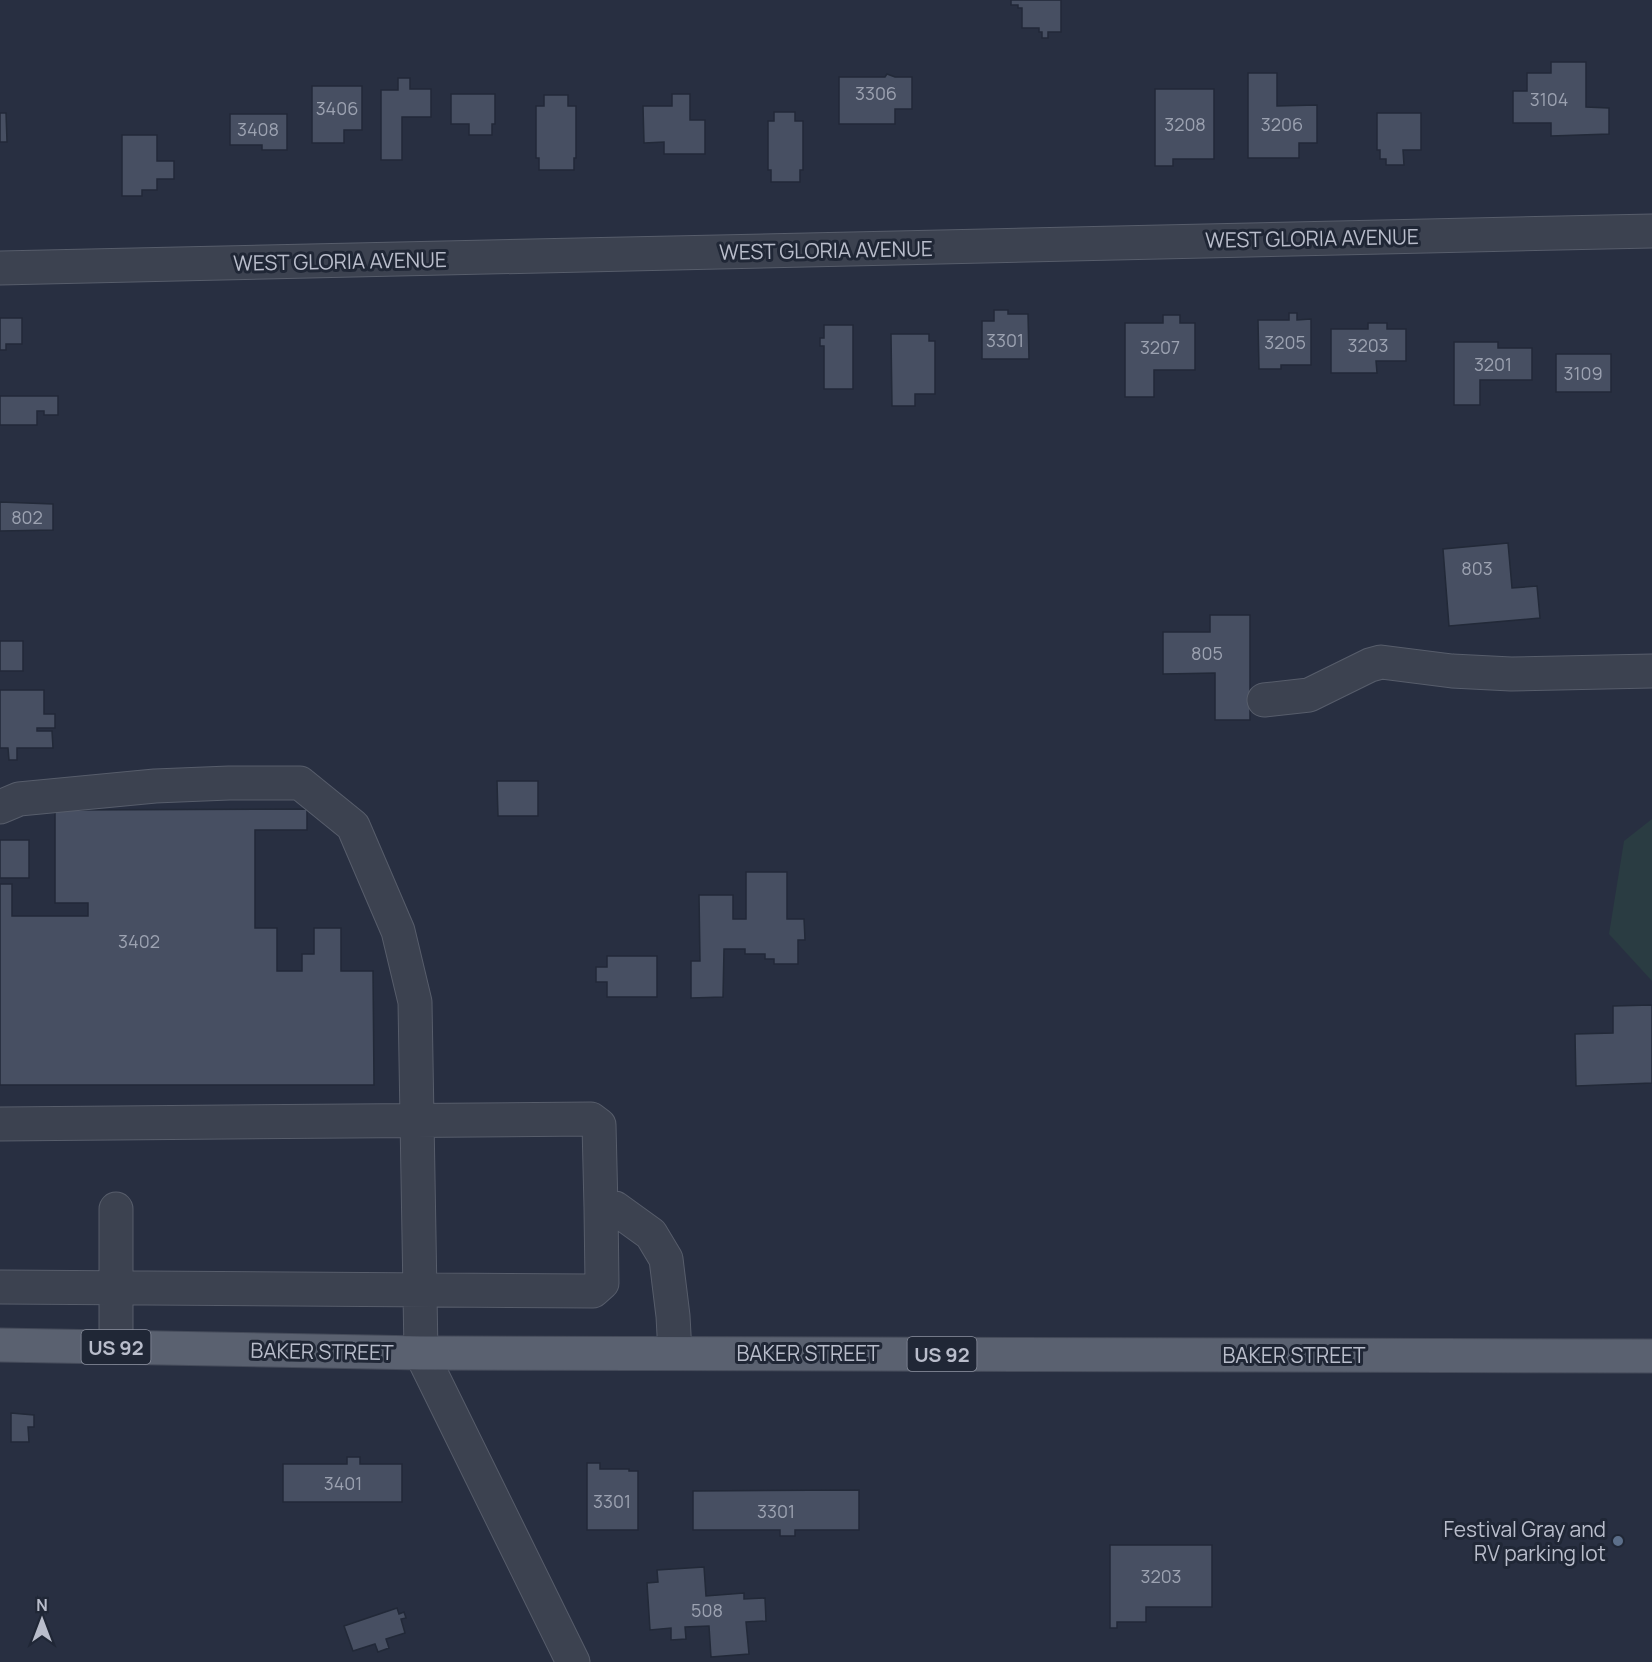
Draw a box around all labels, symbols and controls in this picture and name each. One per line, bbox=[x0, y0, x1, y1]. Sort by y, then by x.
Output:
house number: 3306 bbox=[855, 81, 897, 105]
house number: 3104 bbox=[1530, 87, 1568, 111]
house number: 3406 bbox=[316, 96, 358, 120]
house number: 3208 bbox=[1164, 112, 1206, 136]
house number: 3206 bbox=[1261, 112, 1303, 136]
house number: 3408 bbox=[237, 117, 279, 141]
street label: WEST GLORIA AVENUE bbox=[1205, 222, 1419, 254]
street label: WEST GLORIA AVENUE bbox=[719, 234, 933, 266]
street label: WEST GLORIA AVENUE bbox=[233, 245, 447, 277]
house number: 3301 bbox=[986, 328, 1024, 352]
house number: 3205 bbox=[1264, 330, 1306, 354]
house number: 3203 bbox=[1347, 333, 1389, 357]
house number: 3207 bbox=[1140, 335, 1180, 359]
house number: 3201 bbox=[1474, 352, 1512, 376]
house number: 3109 bbox=[1563, 361, 1603, 385]
house number: 802 bbox=[11, 505, 43, 529]
house number: 803 bbox=[1461, 556, 1493, 580]
house number: 805 bbox=[1191, 641, 1223, 665]
house number: 3402 bbox=[118, 929, 160, 953]
road number: US 92 bbox=[82, 1330, 150, 1364]
street label: BAKER STREET bbox=[250, 1336, 394, 1366]
road number: US 92 bbox=[908, 1337, 976, 1371]
street label: BAKER STREET bbox=[736, 1339, 880, 1367]
street label: BAKER STREET bbox=[1222, 1341, 1366, 1369]
house number: 3401 bbox=[324, 1471, 362, 1495]
house number: 3301 bbox=[593, 1489, 631, 1513]
house number: 3301 bbox=[757, 1499, 795, 1523]
place label: Festival Gray and RV parking lot bbox=[1444, 1515, 1606, 1567]
marker: Festival Gray and RV parking lot bbox=[1611, 1534, 1625, 1548]
house number: 3203 bbox=[1140, 1564, 1182, 1588]
north arrow bbox=[12, 1590, 72, 1650]
text: N bbox=[36, 1594, 48, 1616]
house number: 508 bbox=[691, 1598, 723, 1622]

